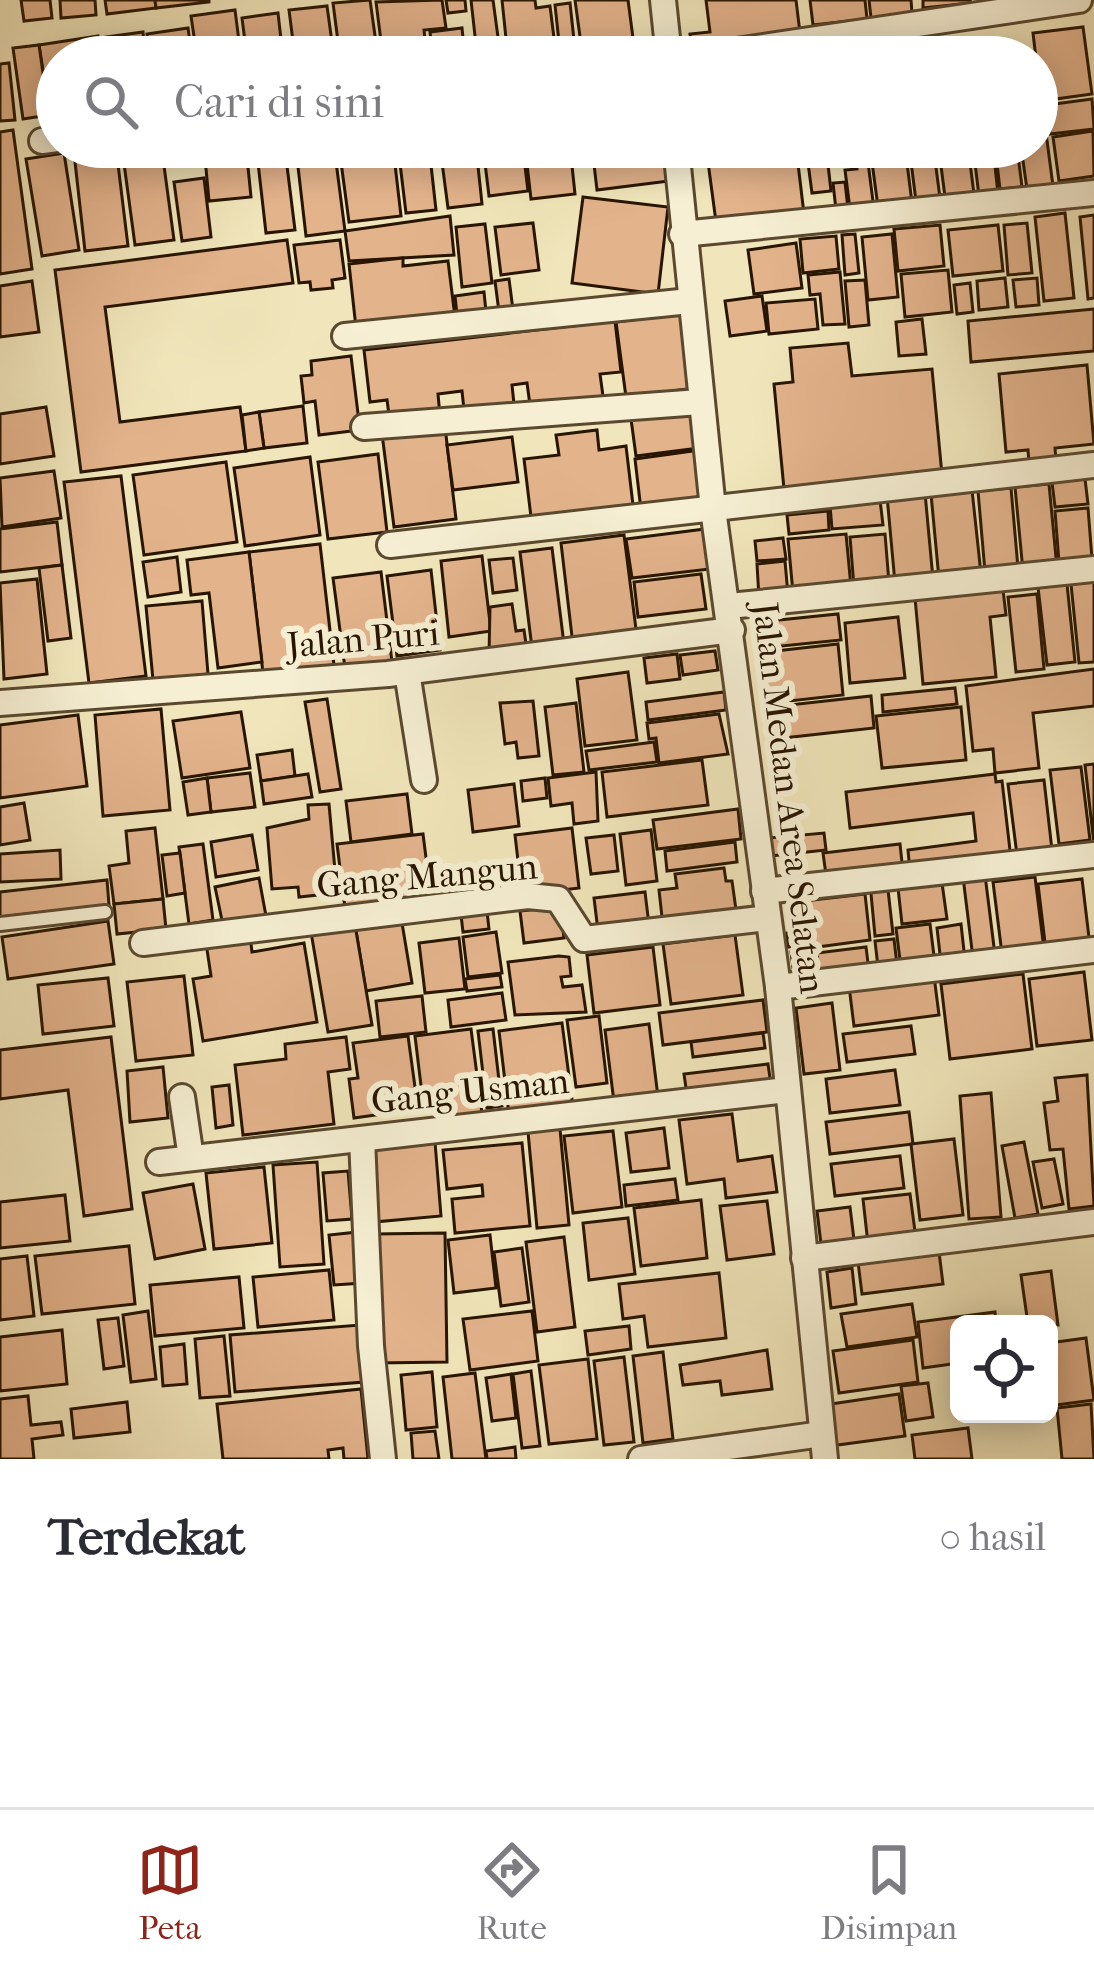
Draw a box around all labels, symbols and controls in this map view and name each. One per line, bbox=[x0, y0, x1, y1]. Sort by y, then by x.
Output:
search box bbox=[36, 36, 1058, 168]
icon: search bbox=[78, 69, 144, 135]
text: Cari di sini bbox=[174, 76, 384, 129]
street label: Jalan Medan Area Selatan bbox=[744, 597, 834, 996]
street label: Jalan Puri bbox=[282, 611, 441, 667]
street label: Gang Mangun bbox=[315, 845, 539, 907]
street label: Gang Usman bbox=[369, 1060, 571, 1122]
map controls bbox=[950, 1315, 1058, 1423]
button: locate bbox=[950, 1315, 1058, 1423]
text: Terdekat bbox=[48, 1507, 245, 1567]
text: 0 hasil bbox=[939, 1514, 1046, 1560]
tab: Peta bbox=[137, 1837, 203, 1948]
tab: Rute bbox=[477, 1837, 547, 1948]
tab: Disimpan bbox=[820, 1837, 957, 1948]

